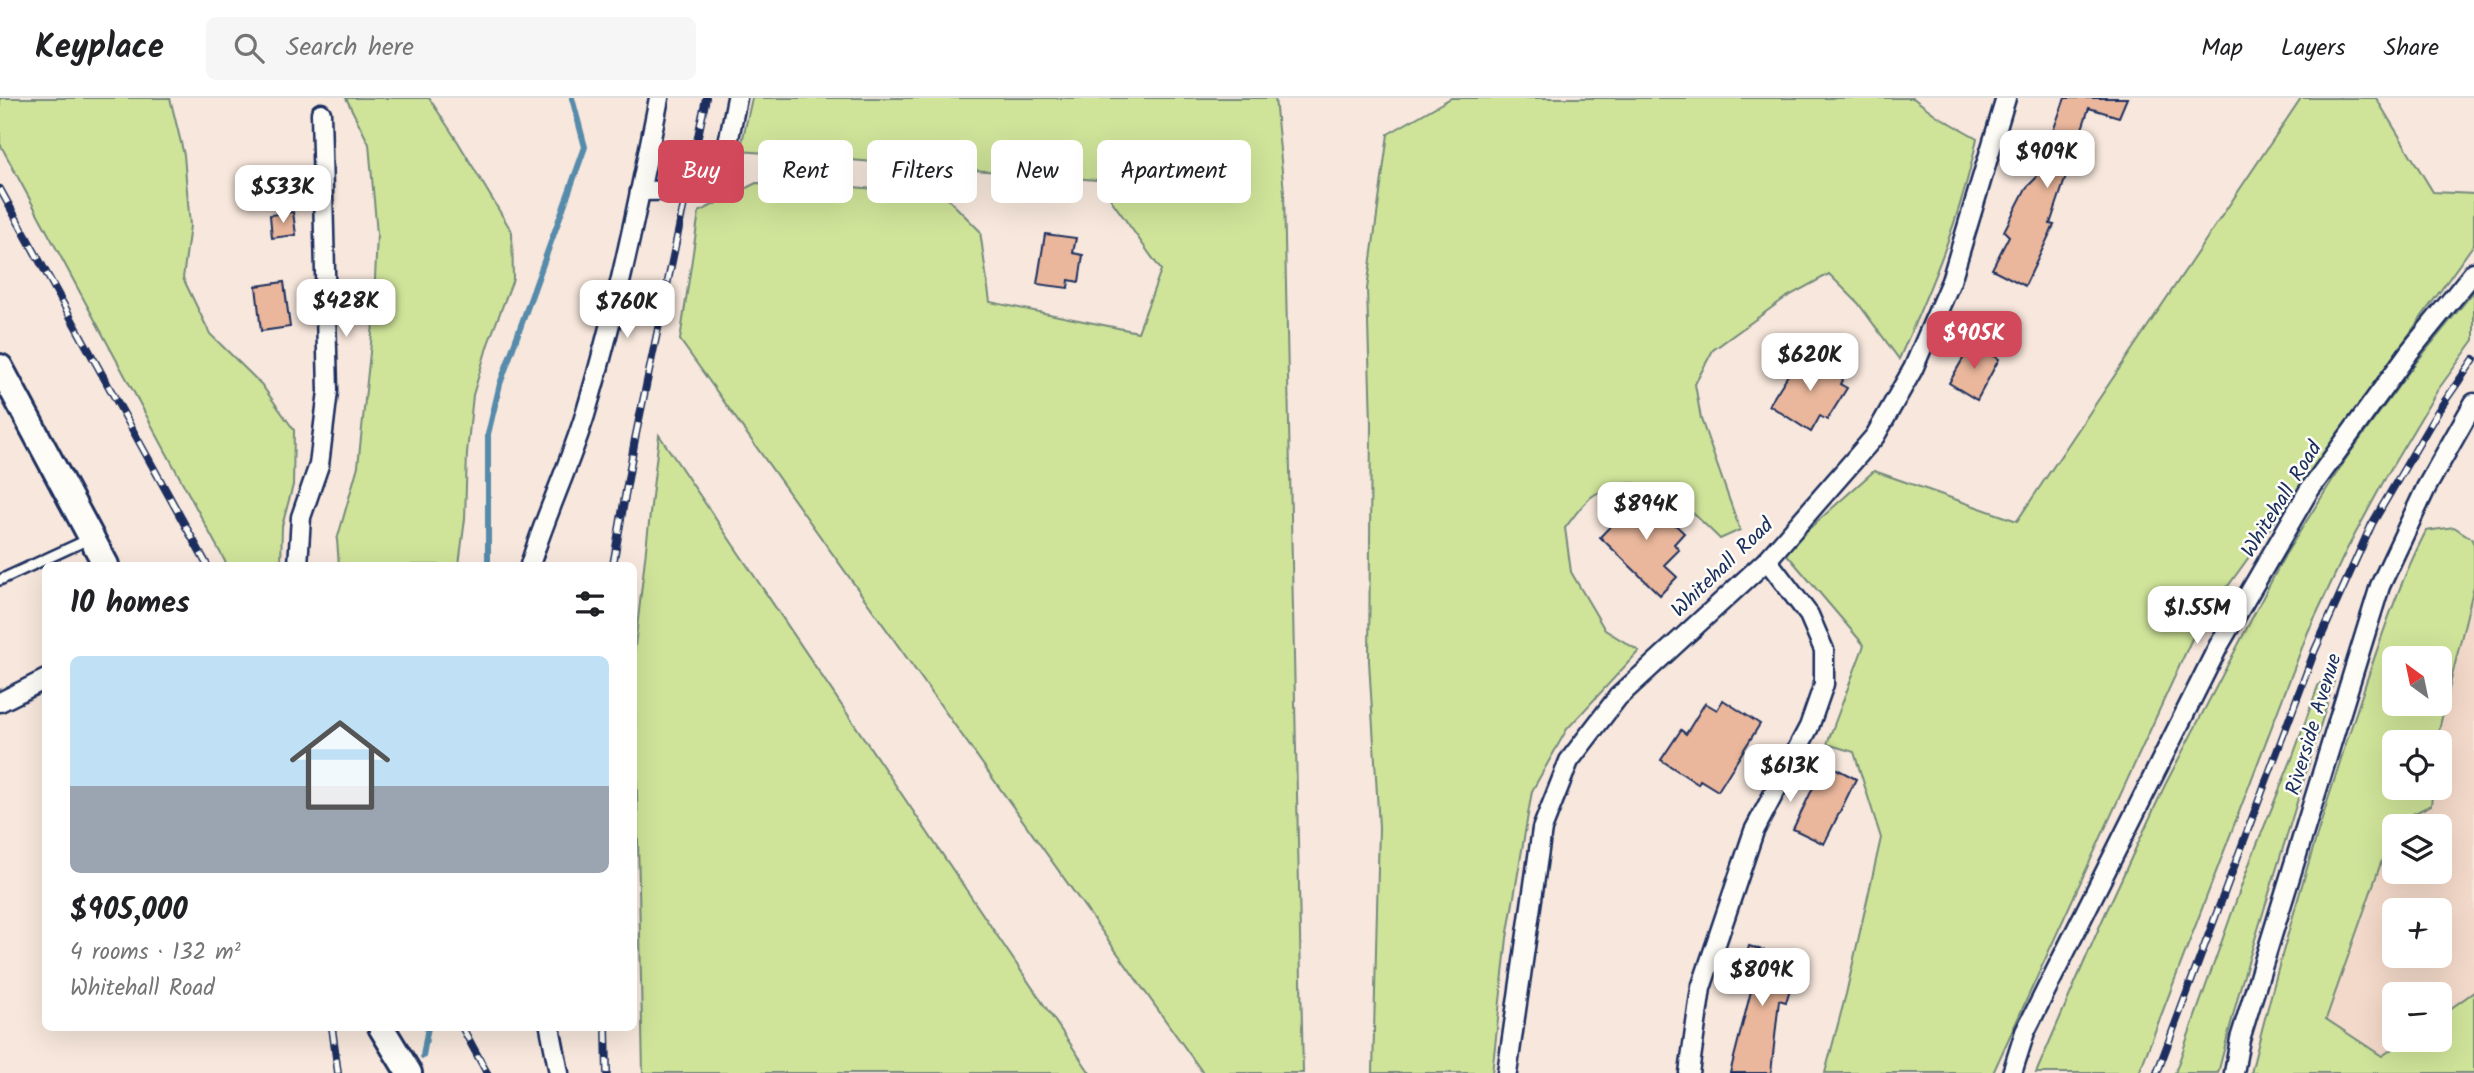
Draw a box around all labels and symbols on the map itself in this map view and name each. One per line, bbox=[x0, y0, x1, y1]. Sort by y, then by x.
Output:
pin: $909K bbox=[1998, 130, 2096, 190]
pin: $533K bbox=[234, 166, 332, 225]
pin: $428K bbox=[297, 280, 395, 339]
pin: $760K bbox=[578, 280, 676, 340]
pin: $905K bbox=[1925, 312, 2023, 371]
pin: $620K bbox=[1761, 334, 1859, 393]
street label: Whitehall Road bbox=[2233, 435, 2332, 565]
pin: $894K bbox=[1597, 482, 1695, 542]
street label: Whitehall Road bbox=[1664, 510, 1782, 626]
pin: $1.55M bbox=[2140, 587, 2254, 646]
north arrow bbox=[2382, 646, 2452, 716]
street label: Riverside Avenue bbox=[2277, 649, 2352, 799]
pin: $613K bbox=[1741, 744, 1839, 804]
pin: $809K bbox=[1713, 948, 1811, 1008]

